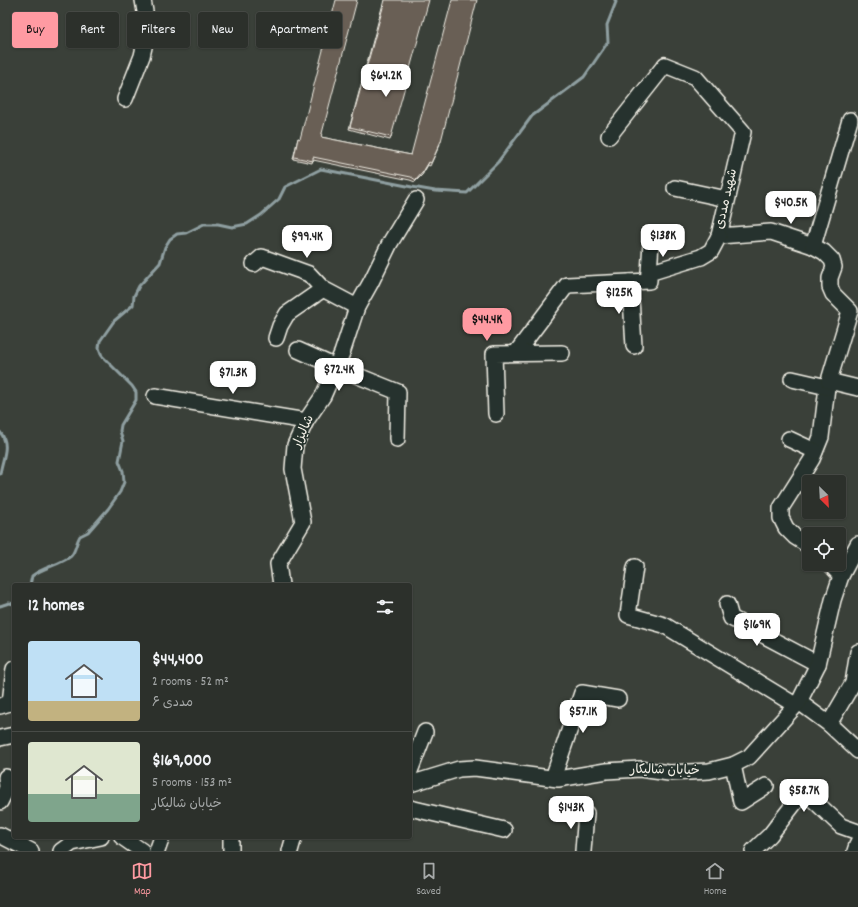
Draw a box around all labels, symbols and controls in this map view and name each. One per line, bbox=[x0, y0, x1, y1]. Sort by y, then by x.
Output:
chip: Buy bbox=[12, 12, 58, 48]
chip: Rent bbox=[66, 12, 119, 48]
chip: Filters bbox=[127, 12, 190, 48]
chip: New bbox=[198, 12, 248, 48]
chip: Apartment bbox=[256, 12, 342, 48]
pin: $64.2K bbox=[353, 64, 419, 98]
text: $64.2K bbox=[370, 67, 402, 86]
street label: شهید مددی bbox=[711, 167, 743, 231]
pin: $40.5K bbox=[758, 191, 824, 225]
text: $40.5K bbox=[774, 194, 808, 213]
pin: $138K bbox=[635, 224, 691, 258]
pin: $99.4K bbox=[274, 225, 340, 259]
text: $138K bbox=[650, 227, 676, 246]
text: $99.4K bbox=[291, 228, 323, 247]
pin: $125K bbox=[591, 281, 647, 315]
text: $125K bbox=[605, 284, 633, 303]
pin: $44.4K bbox=[454, 308, 520, 342]
text: $44.4K bbox=[472, 311, 502, 330]
pin: $72.4K bbox=[306, 358, 372, 392]
pin: $71.3K bbox=[200, 361, 266, 395]
text: $72.4K bbox=[324, 361, 354, 380]
text: $71.3K bbox=[219, 364, 247, 383]
street label: شالیزار bbox=[288, 412, 320, 453]
north arrow bbox=[802, 475, 846, 519]
map controls bbox=[802, 475, 846, 571]
button: locate bbox=[802, 527, 846, 571]
text: 12 homes bbox=[28, 595, 85, 619]
icon: filters bbox=[374, 596, 396, 618]
pin: $169K bbox=[729, 613, 785, 647]
text: $169K bbox=[743, 616, 771, 635]
text: $44,400 bbox=[152, 649, 204, 673]
icon: home bbox=[60, 657, 108, 705]
text: 2 rooms · 52 m² bbox=[152, 673, 229, 692]
text: مددی ۶ bbox=[152, 694, 193, 713]
pin: $57.1K bbox=[550, 700, 616, 734]
text: $57.1K bbox=[569, 703, 597, 722]
text: $169,000 bbox=[152, 750, 211, 774]
icon: home bbox=[60, 758, 108, 806]
street label: خیابان شالیکار bbox=[629, 761, 700, 781]
text: 5 rooms · 153 m² bbox=[152, 774, 232, 793]
pin: $58.7K bbox=[771, 779, 837, 813]
text: $58.7K bbox=[789, 782, 819, 801]
text: خیابان شالیکار bbox=[152, 795, 222, 814]
pin: $143K bbox=[543, 796, 599, 830]
text: $143K bbox=[558, 799, 584, 818]
tab: Map bbox=[131, 860, 153, 900]
tab: Saved bbox=[416, 860, 441, 900]
tab: Home bbox=[704, 860, 727, 900]

